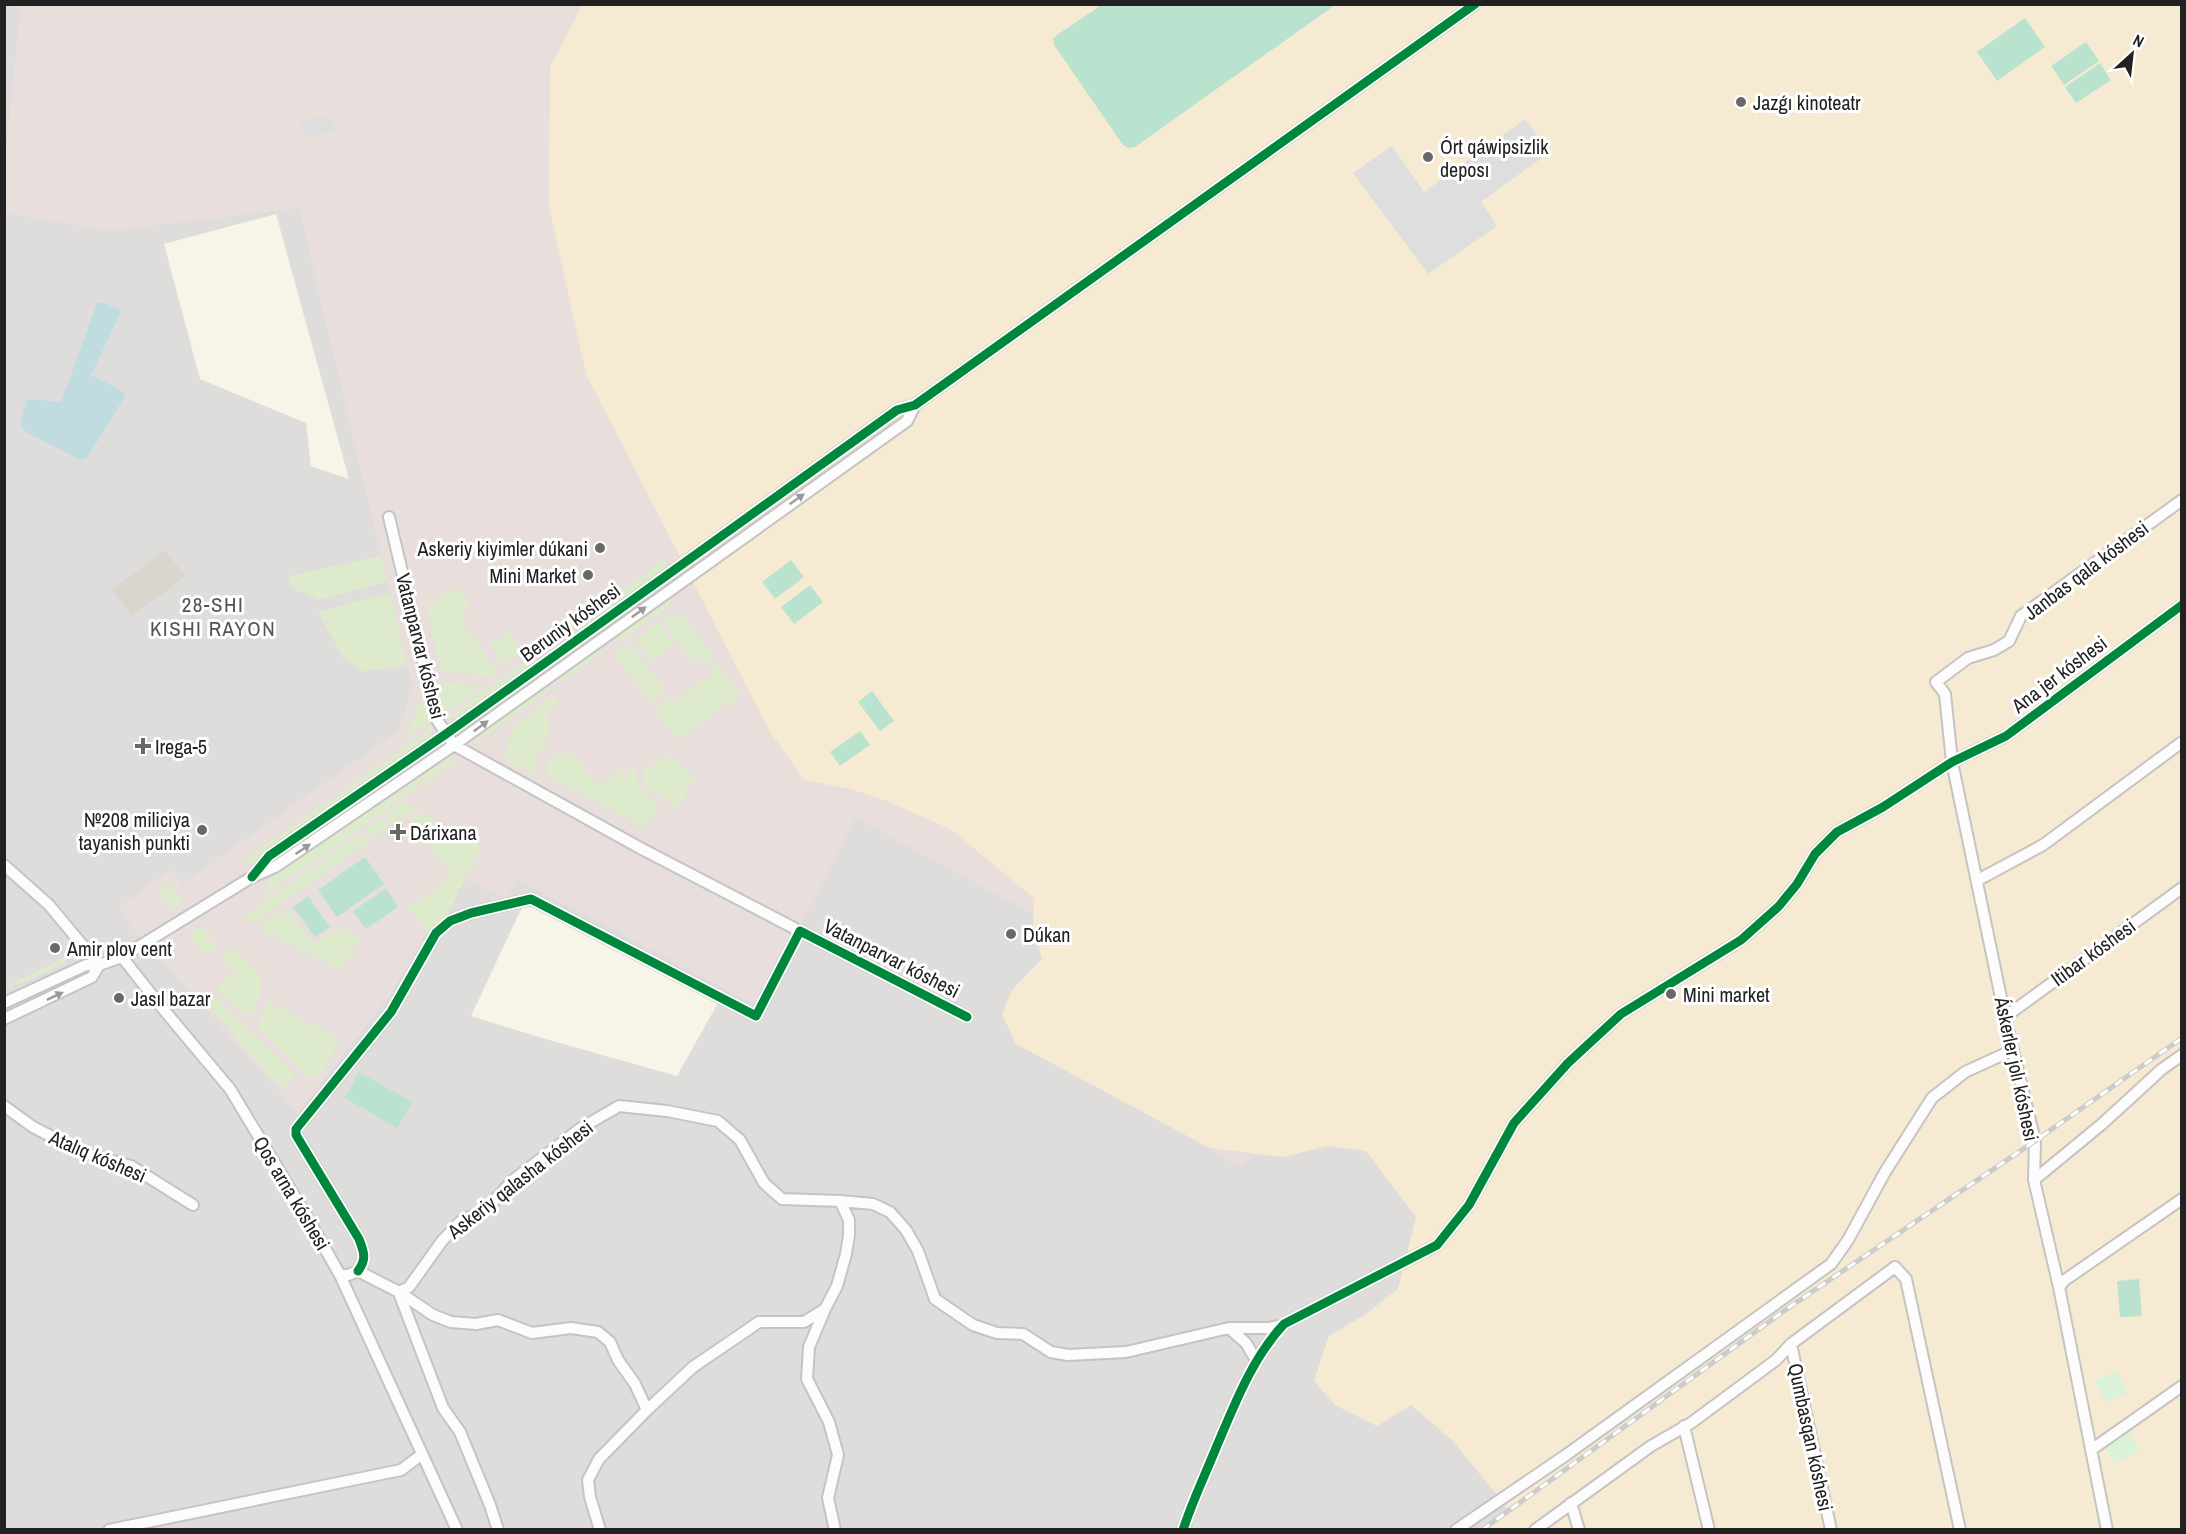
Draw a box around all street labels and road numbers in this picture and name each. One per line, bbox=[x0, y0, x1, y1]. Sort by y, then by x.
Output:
street label: Janbas qala kóshesi bbox=[2018, 514, 2154, 626]
street label: Vatanparvar kóshesi bbox=[390, 570, 452, 722]
street label: Beruniy kóshesi bbox=[514, 577, 626, 667]
street label: Ana jer kóshesi bbox=[2005, 629, 2112, 719]
street label: Vatanparvar kóshesi bbox=[819, 912, 965, 1004]
street label: Itibar kóshesi bbox=[2045, 912, 2141, 992]
street label: Áskerler jolı kóshesi bbox=[1988, 993, 2045, 1144]
street label: Askeriy qalasha kóshesi bbox=[441, 1114, 598, 1245]
street label: Atalıq kóshesi bbox=[44, 1123, 151, 1189]
street label: Qos arna kóshesi bbox=[247, 1131, 337, 1255]
street label: Qumbasqan kóshesi bbox=[1782, 1361, 1840, 1513]

